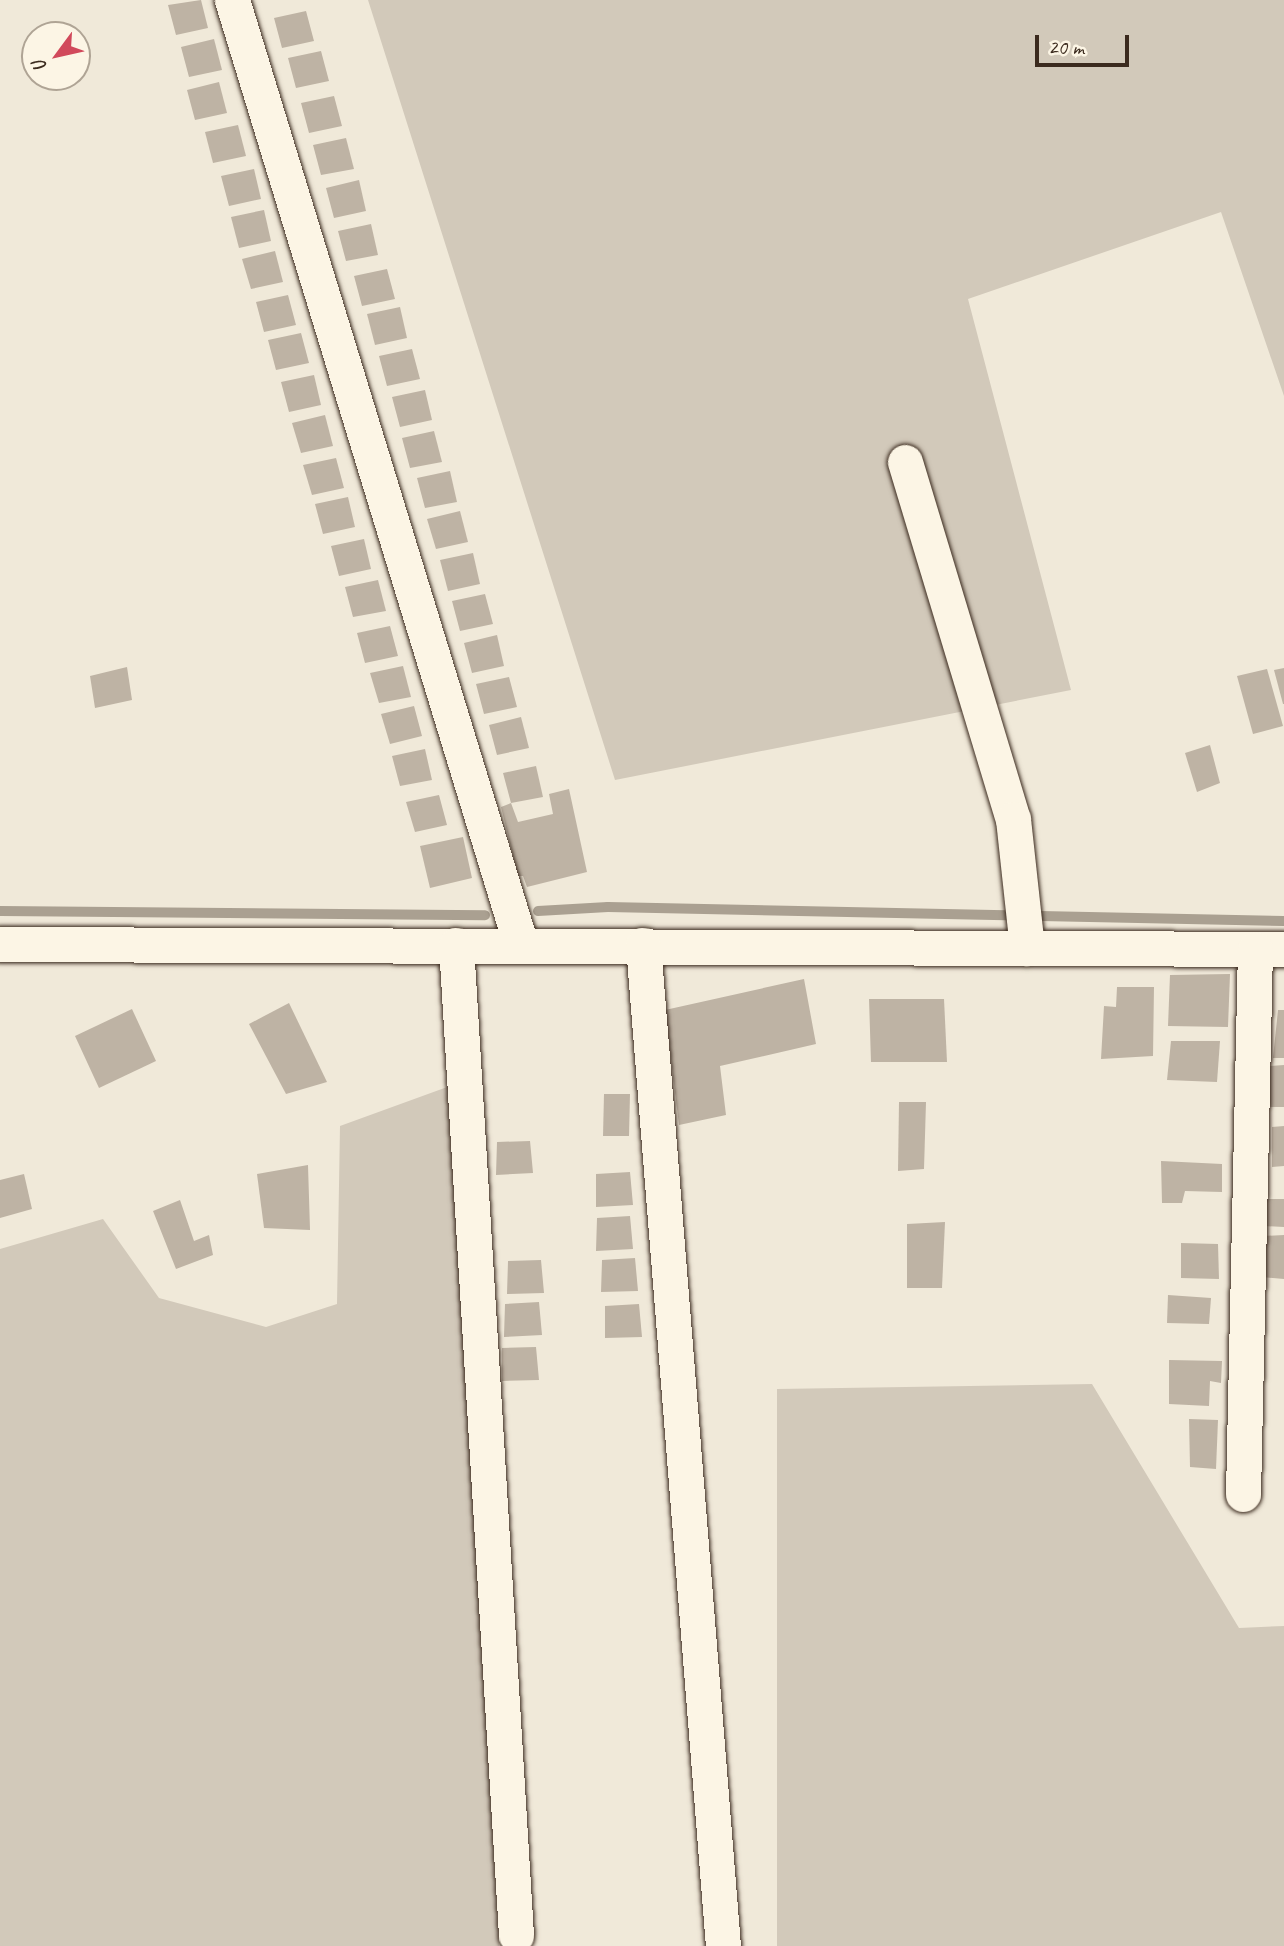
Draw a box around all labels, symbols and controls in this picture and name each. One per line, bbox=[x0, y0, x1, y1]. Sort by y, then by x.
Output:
north arrow bbox=[21, 21, 91, 91]
scale bar bbox=[1039, 21, 1134, 65]
text: 20 m bbox=[1048, 34, 1084, 60]
text: U bbox=[28, 56, 53, 77]

